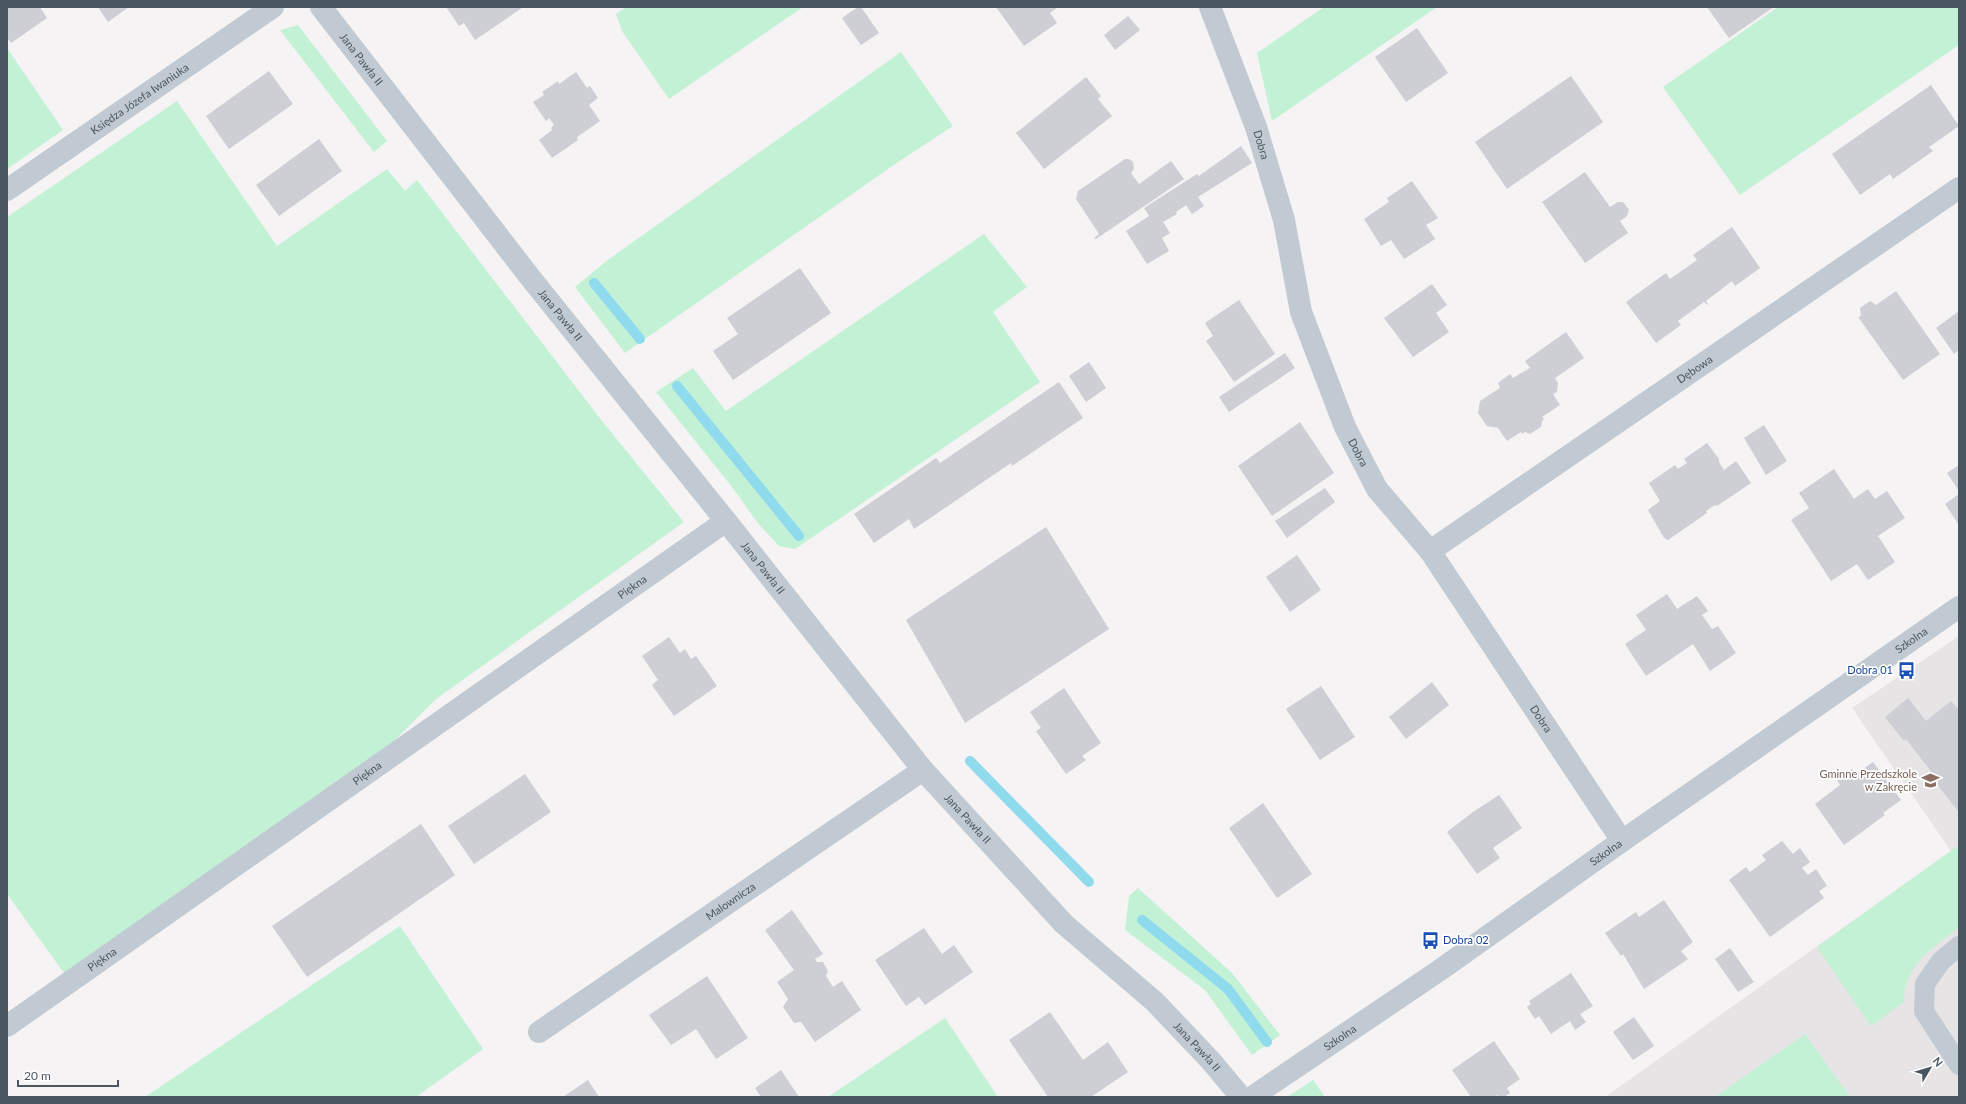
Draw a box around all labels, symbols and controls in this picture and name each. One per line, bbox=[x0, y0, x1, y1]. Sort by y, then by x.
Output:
street label: Jana Pawła II bbox=[337, 30, 386, 88]
street label: Księdza Józefa Iwaniuka bbox=[88, 60, 191, 137]
street label: Dobra bbox=[1251, 128, 1272, 161]
street label: Jana Pawła II bbox=[536, 286, 585, 343]
street label: Dębowa bbox=[1674, 352, 1715, 386]
street label: Dobra bbox=[1346, 436, 1371, 469]
street label: Jana Pawła II bbox=[739, 539, 788, 596]
street label: Piękna bbox=[615, 572, 649, 601]
street label: Szkolna bbox=[1892, 624, 1930, 656]
bus stop icon: Dobra 01 bbox=[1896, 660, 1916, 680]
place label: Dobra 01 bbox=[1847, 663, 1893, 676]
street label: Dobra bbox=[1528, 702, 1555, 735]
street label: Piękna bbox=[350, 758, 384, 787]
place label: Gminne Przedszkole w Zakręcie bbox=[1819, 767, 1917, 793]
school or university icon: Gminne Przedszkole w Zakręcie bbox=[1920, 770, 1940, 790]
street label: Jana Pawła II bbox=[942, 791, 994, 846]
street label: Szkolna bbox=[1587, 836, 1624, 868]
street label: Malownicza bbox=[703, 879, 758, 922]
bus stop icon: Dobra 02 bbox=[1420, 930, 1440, 950]
place label: Dobra 02 bbox=[1443, 933, 1489, 946]
street label: Piękna bbox=[85, 944, 119, 974]
street label: Jana Pawła II bbox=[1171, 1019, 1224, 1074]
street label: Szkolna bbox=[1321, 1022, 1358, 1053]
north arrow bbox=[1910, 1048, 1950, 1088]
text: N bbox=[1931, 1054, 1946, 1069]
scale bar bbox=[18, 1062, 118, 1088]
text: 20 m bbox=[24, 1068, 51, 1083]

